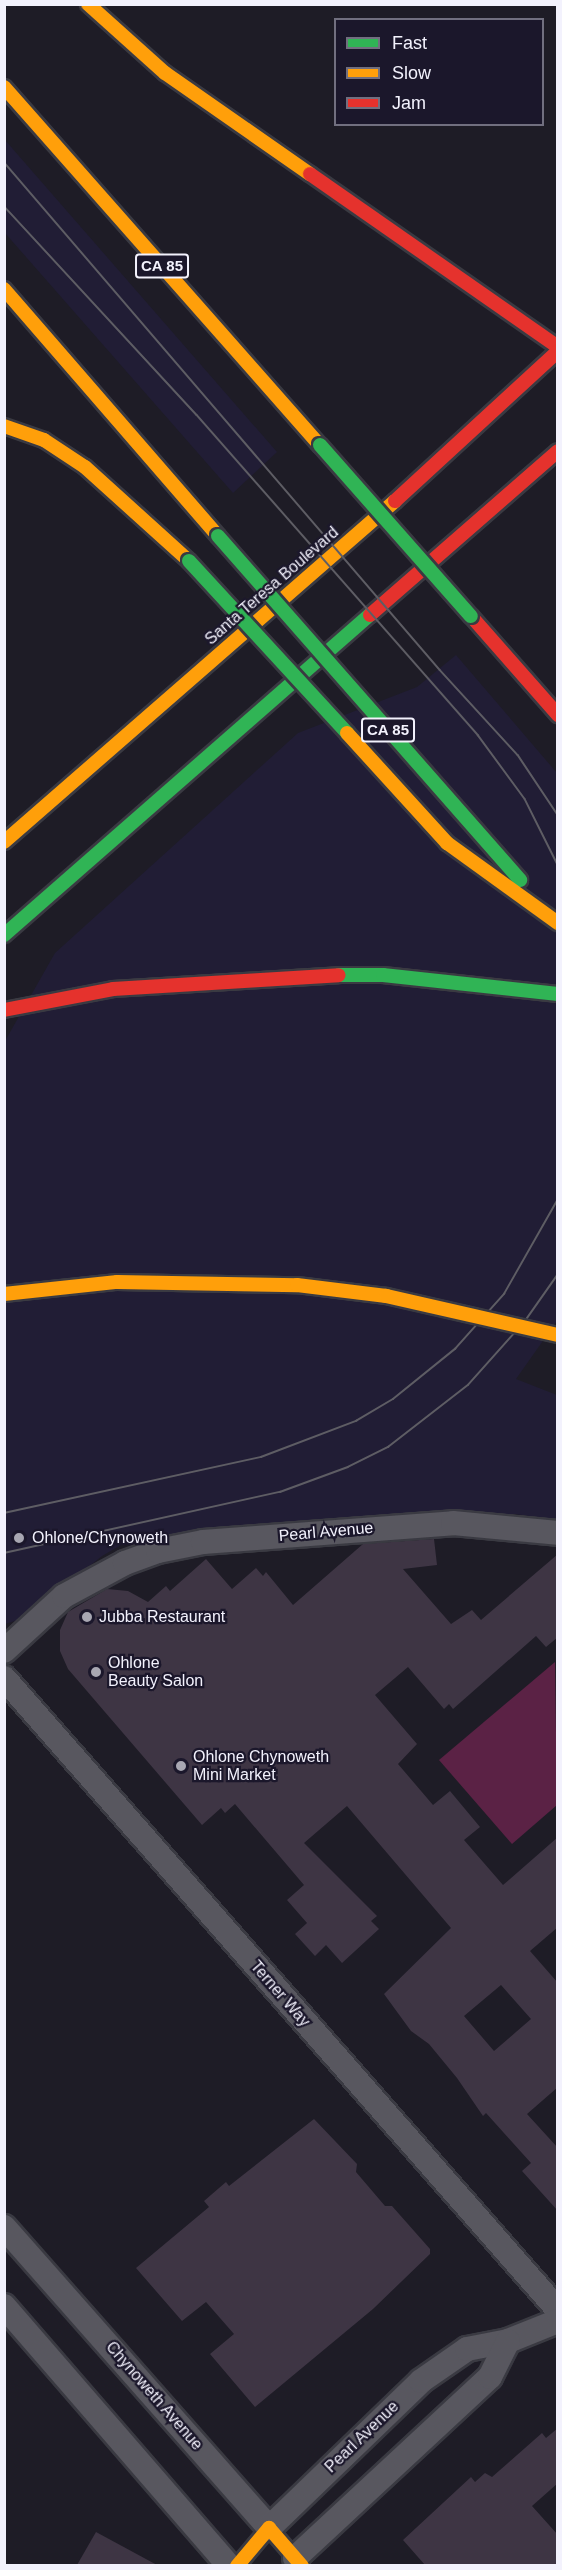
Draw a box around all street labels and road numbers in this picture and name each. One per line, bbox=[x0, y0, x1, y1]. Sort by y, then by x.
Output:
road number: CA 85 bbox=[134, 254, 190, 278]
street label: Santa Teresa Boulevard bbox=[201, 523, 343, 649]
road number: CA 85 bbox=[360, 718, 416, 742]
street label: Pearl Avenue bbox=[277, 1518, 375, 1546]
street label: Terner Way bbox=[246, 1957, 314, 2031]
street label: Chynoweth Avenue bbox=[101, 2337, 207, 2455]
street label: Pearl Avenue bbox=[321, 2397, 403, 2477]

